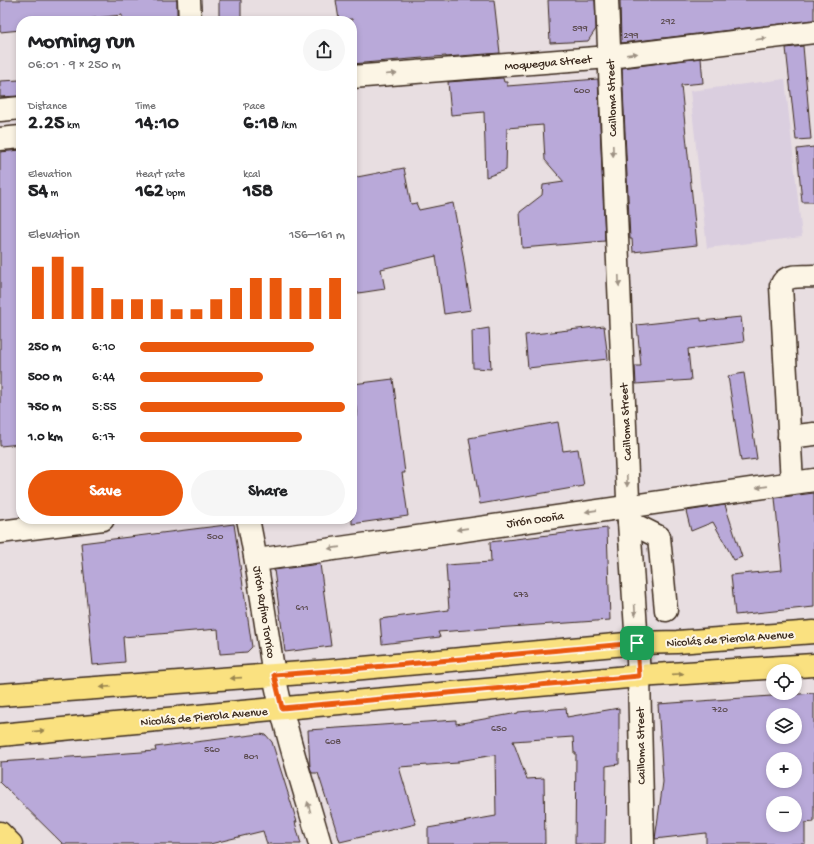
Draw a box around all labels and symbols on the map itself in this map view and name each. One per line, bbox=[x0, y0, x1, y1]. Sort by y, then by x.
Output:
house number: 292 bbox=[661, 16, 675, 28]
house number: 599 bbox=[572, 23, 588, 35]
house number: 299 bbox=[624, 30, 638, 42]
one-way arrow bbox=[755, 36, 767, 42]
one-way arrow bbox=[626, 51, 638, 57]
street label: Moquegua Street bbox=[504, 53, 593, 75]
street label: Cailloma Street bbox=[605, 58, 621, 137]
one-way arrow bbox=[385, 71, 397, 78]
house number: 600 bbox=[574, 85, 591, 97]
one-way arrow bbox=[610, 145, 616, 158]
one-way arrow bbox=[615, 275, 622, 287]
street label: Cailloma Street bbox=[618, 382, 636, 461]
one-way arrow bbox=[624, 475, 631, 487]
one-way arrow bbox=[755, 484, 768, 490]
one-way arrow bbox=[585, 508, 597, 514]
street label: Jirón Ocoña bbox=[506, 510, 565, 532]
one-way arrow bbox=[456, 526, 469, 532]
house number: 500 bbox=[207, 531, 224, 543]
one-way arrow bbox=[328, 545, 340, 551]
street label: Jirón Rufino Torrico bbox=[249, 565, 277, 659]
house number: 673 bbox=[513, 589, 529, 601]
house number: 611 bbox=[295, 602, 309, 614]
one-way arrow bbox=[632, 604, 639, 616]
pin bbox=[620, 626, 654, 660]
street label: Nicolás de Pierola Avenue bbox=[666, 629, 795, 651]
one-way arrow bbox=[672, 670, 684, 677]
one-way arrow bbox=[230, 674, 242, 681]
one-way arrow bbox=[100, 684, 112, 691]
house number: 720 bbox=[711, 704, 728, 716]
street label: Nicolás de Pierola Avenue bbox=[140, 705, 269, 731]
street label: Cailloma Street bbox=[634, 706, 650, 785]
house number: 650 bbox=[491, 723, 507, 735]
one-way arrow bbox=[33, 728, 45, 735]
house number: 608 bbox=[325, 736, 342, 748]
house number: 560 bbox=[204, 744, 220, 756]
house number: 801 bbox=[243, 751, 259, 763]
one-way arrow bbox=[306, 800, 312, 812]

